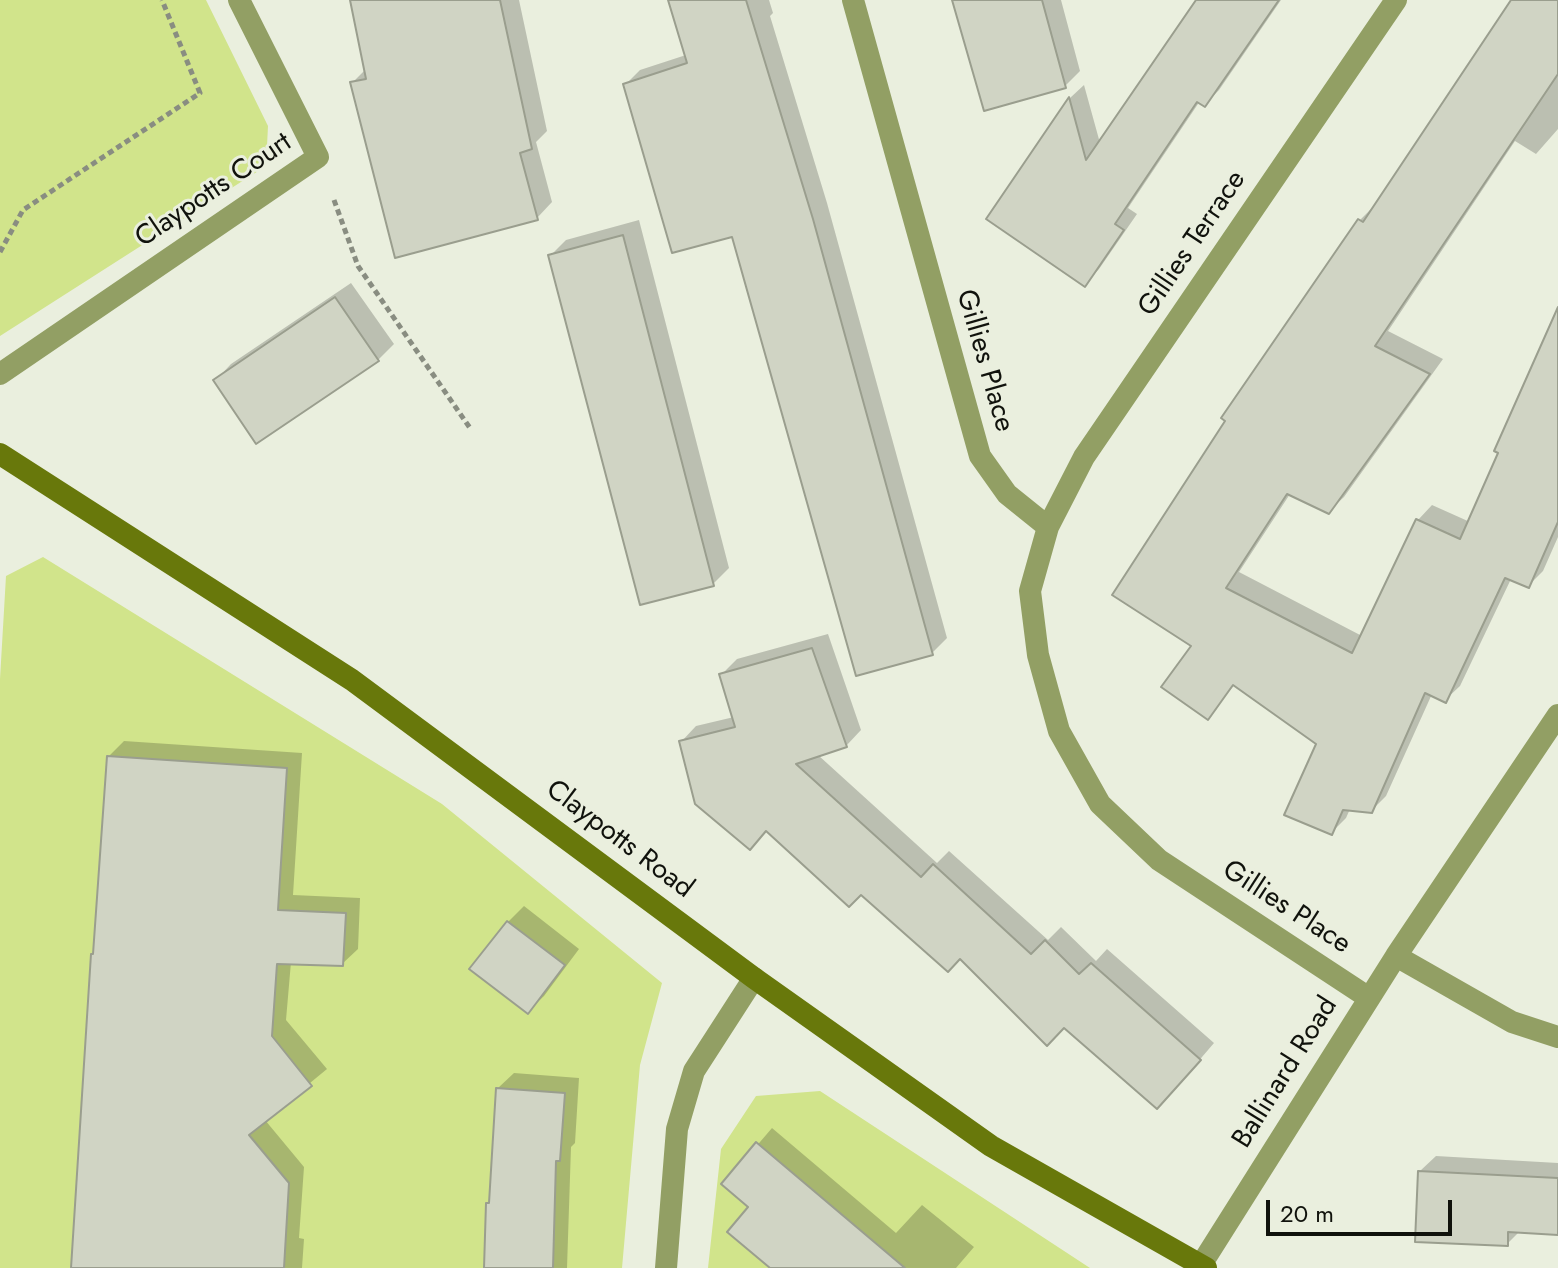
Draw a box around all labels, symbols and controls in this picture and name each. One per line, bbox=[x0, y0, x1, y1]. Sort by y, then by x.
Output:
street label: Claypotts Court bbox=[130, 126, 298, 256]
street label: Gillies Terrace bbox=[1132, 165, 1254, 323]
street label: Gillies Place bbox=[948, 286, 1020, 436]
street label: Claypotts Road bbox=[539, 774, 699, 906]
street label: Gillies Place bbox=[1216, 854, 1356, 962]
street label: Ballinard Road bbox=[1226, 991, 1346, 1155]
scale bar bbox=[1270, 1184, 1456, 1234]
text: 20 m bbox=[1280, 1196, 1334, 1231]

